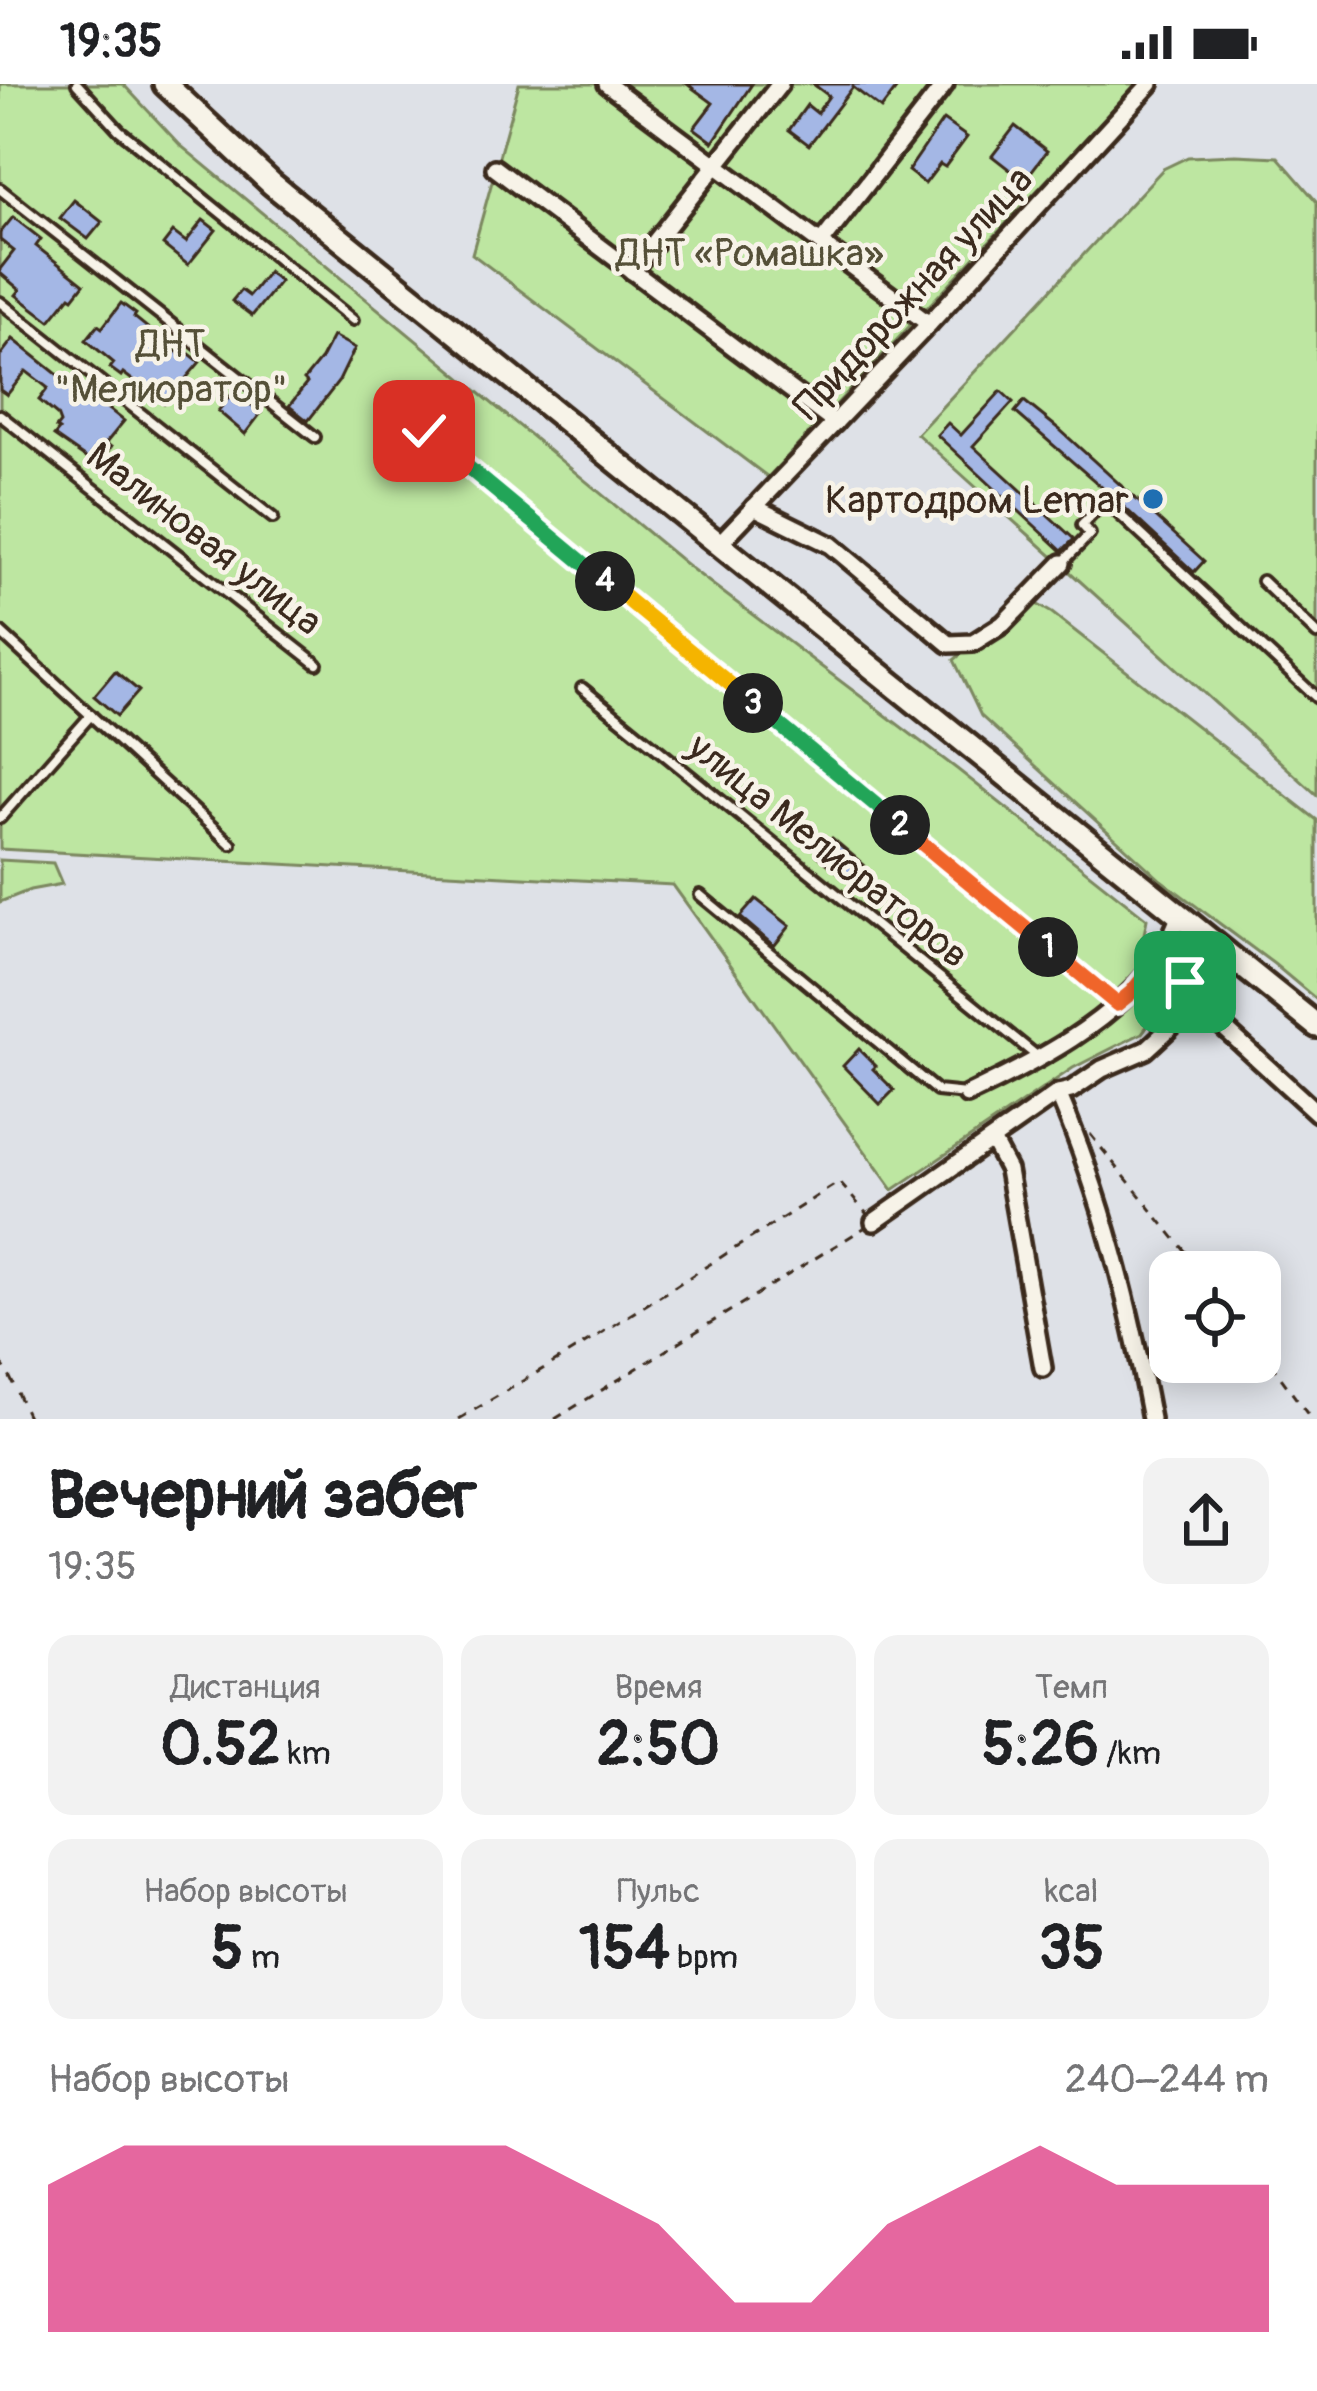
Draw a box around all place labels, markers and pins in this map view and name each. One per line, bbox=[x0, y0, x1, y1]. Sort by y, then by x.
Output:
pin bbox=[373, 380, 475, 482]
place label: Картодром Lemar bbox=[825, 476, 1129, 525]
marker: Картодром Lemar bbox=[1140, 486, 1166, 512]
pin: 4 bbox=[575, 551, 635, 611]
pin: 3 bbox=[723, 673, 783, 733]
pin: 2 bbox=[870, 795, 930, 855]
pin: 1 bbox=[1018, 917, 1078, 977]
pin bbox=[1134, 931, 1236, 1033]

